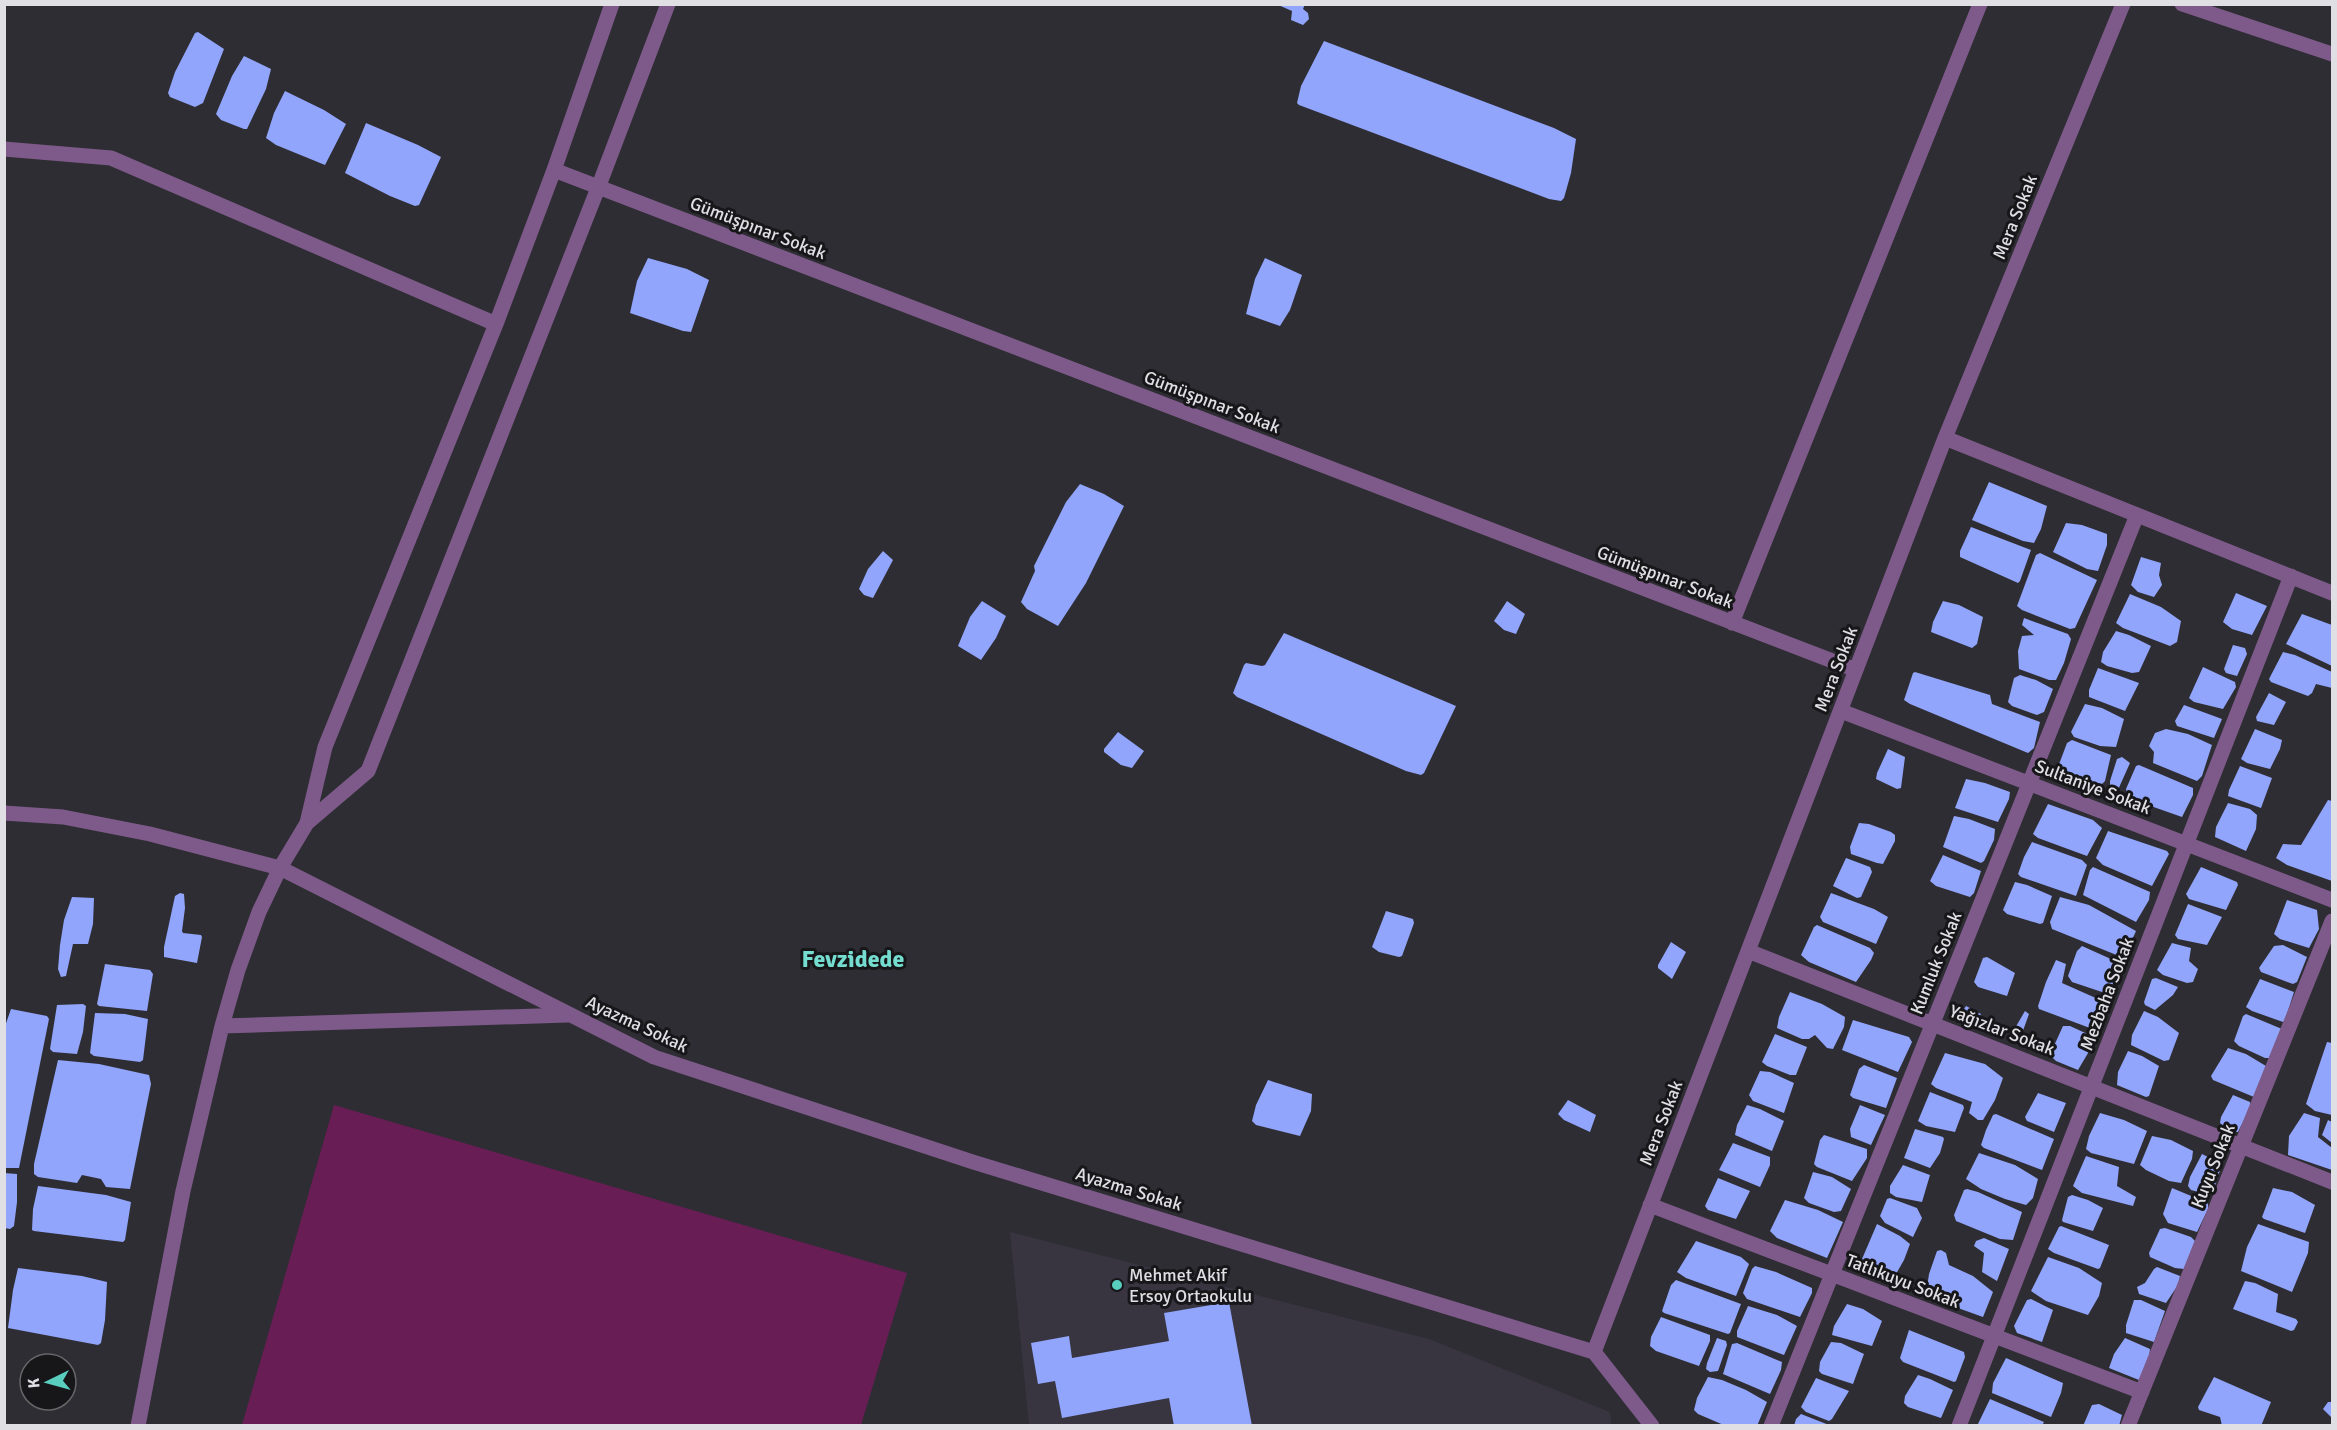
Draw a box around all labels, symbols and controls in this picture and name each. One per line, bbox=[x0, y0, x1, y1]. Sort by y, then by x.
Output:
street label: Mera Sokak bbox=[1988, 171, 2042, 263]
street label: Gümüşpınar Sokak bbox=[687, 192, 829, 264]
street label: Gümüşpınar Sokak bbox=[1141, 366, 1283, 438]
street label: Gümüşpınar Sokak bbox=[1594, 541, 1736, 613]
street label: Mera Sokak bbox=[1810, 623, 1862, 715]
street label: Sultaniye Sokak bbox=[2032, 755, 2154, 819]
street label: Kumluk Sokak bbox=[1905, 908, 1967, 1018]
street label: Mezbaha Sokak bbox=[2075, 934, 2139, 1054]
district label: Fevzidede bbox=[802, 944, 905, 974]
street label: Ayazma Sokak bbox=[582, 991, 692, 1057]
street label: Yağızlar Sokak bbox=[1946, 1000, 2058, 1060]
street label: Mera Sokak bbox=[1635, 1077, 1687, 1169]
street label: Kuyu Sokak bbox=[2186, 1121, 2240, 1211]
street label: Ayazma Sokak bbox=[1073, 1162, 1185, 1216]
street label: Tatlıkuyu Sokak bbox=[1843, 1249, 1963, 1313]
place label: Mehmet Akif Ersoy Ortaokulu bbox=[1129, 1264, 1252, 1307]
marker: Mehmet Akif Ersoy Ortaokulu bbox=[1110, 1278, 1124, 1292]
north arrow bbox=[18, 1352, 78, 1412]
text: K bbox=[24, 1377, 44, 1389]

